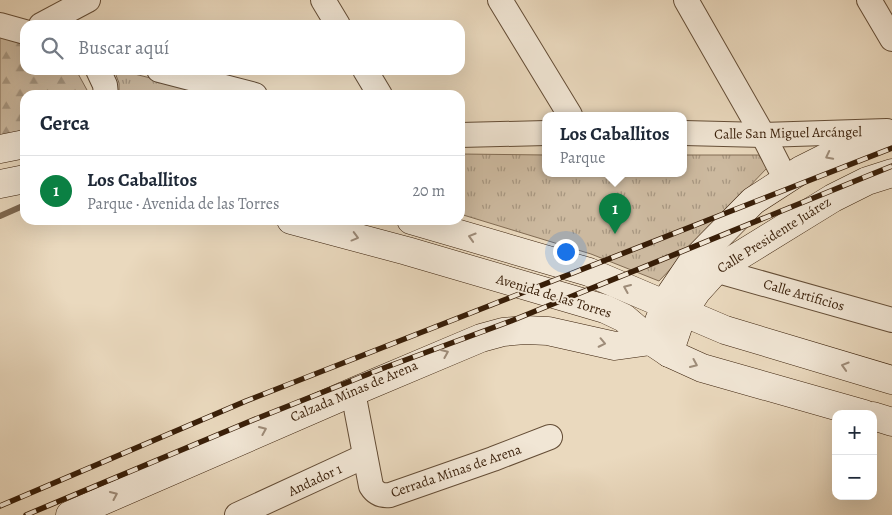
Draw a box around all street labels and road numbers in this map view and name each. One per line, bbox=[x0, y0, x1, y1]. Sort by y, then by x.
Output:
street label: Calle San Miguel Arcángel bbox=[714, 122, 863, 144]
street label: Calle Presidente Juárez bbox=[713, 192, 835, 278]
street label: Avenida de las Torres bbox=[493, 269, 614, 323]
street label: Calle Artificios bbox=[761, 274, 847, 316]
street label: Calzada Minas de Arena bbox=[287, 355, 421, 426]
street label: Cerrada Minas de Arena bbox=[388, 440, 524, 502]
street label: Andador 1 bbox=[284, 459, 345, 501]

